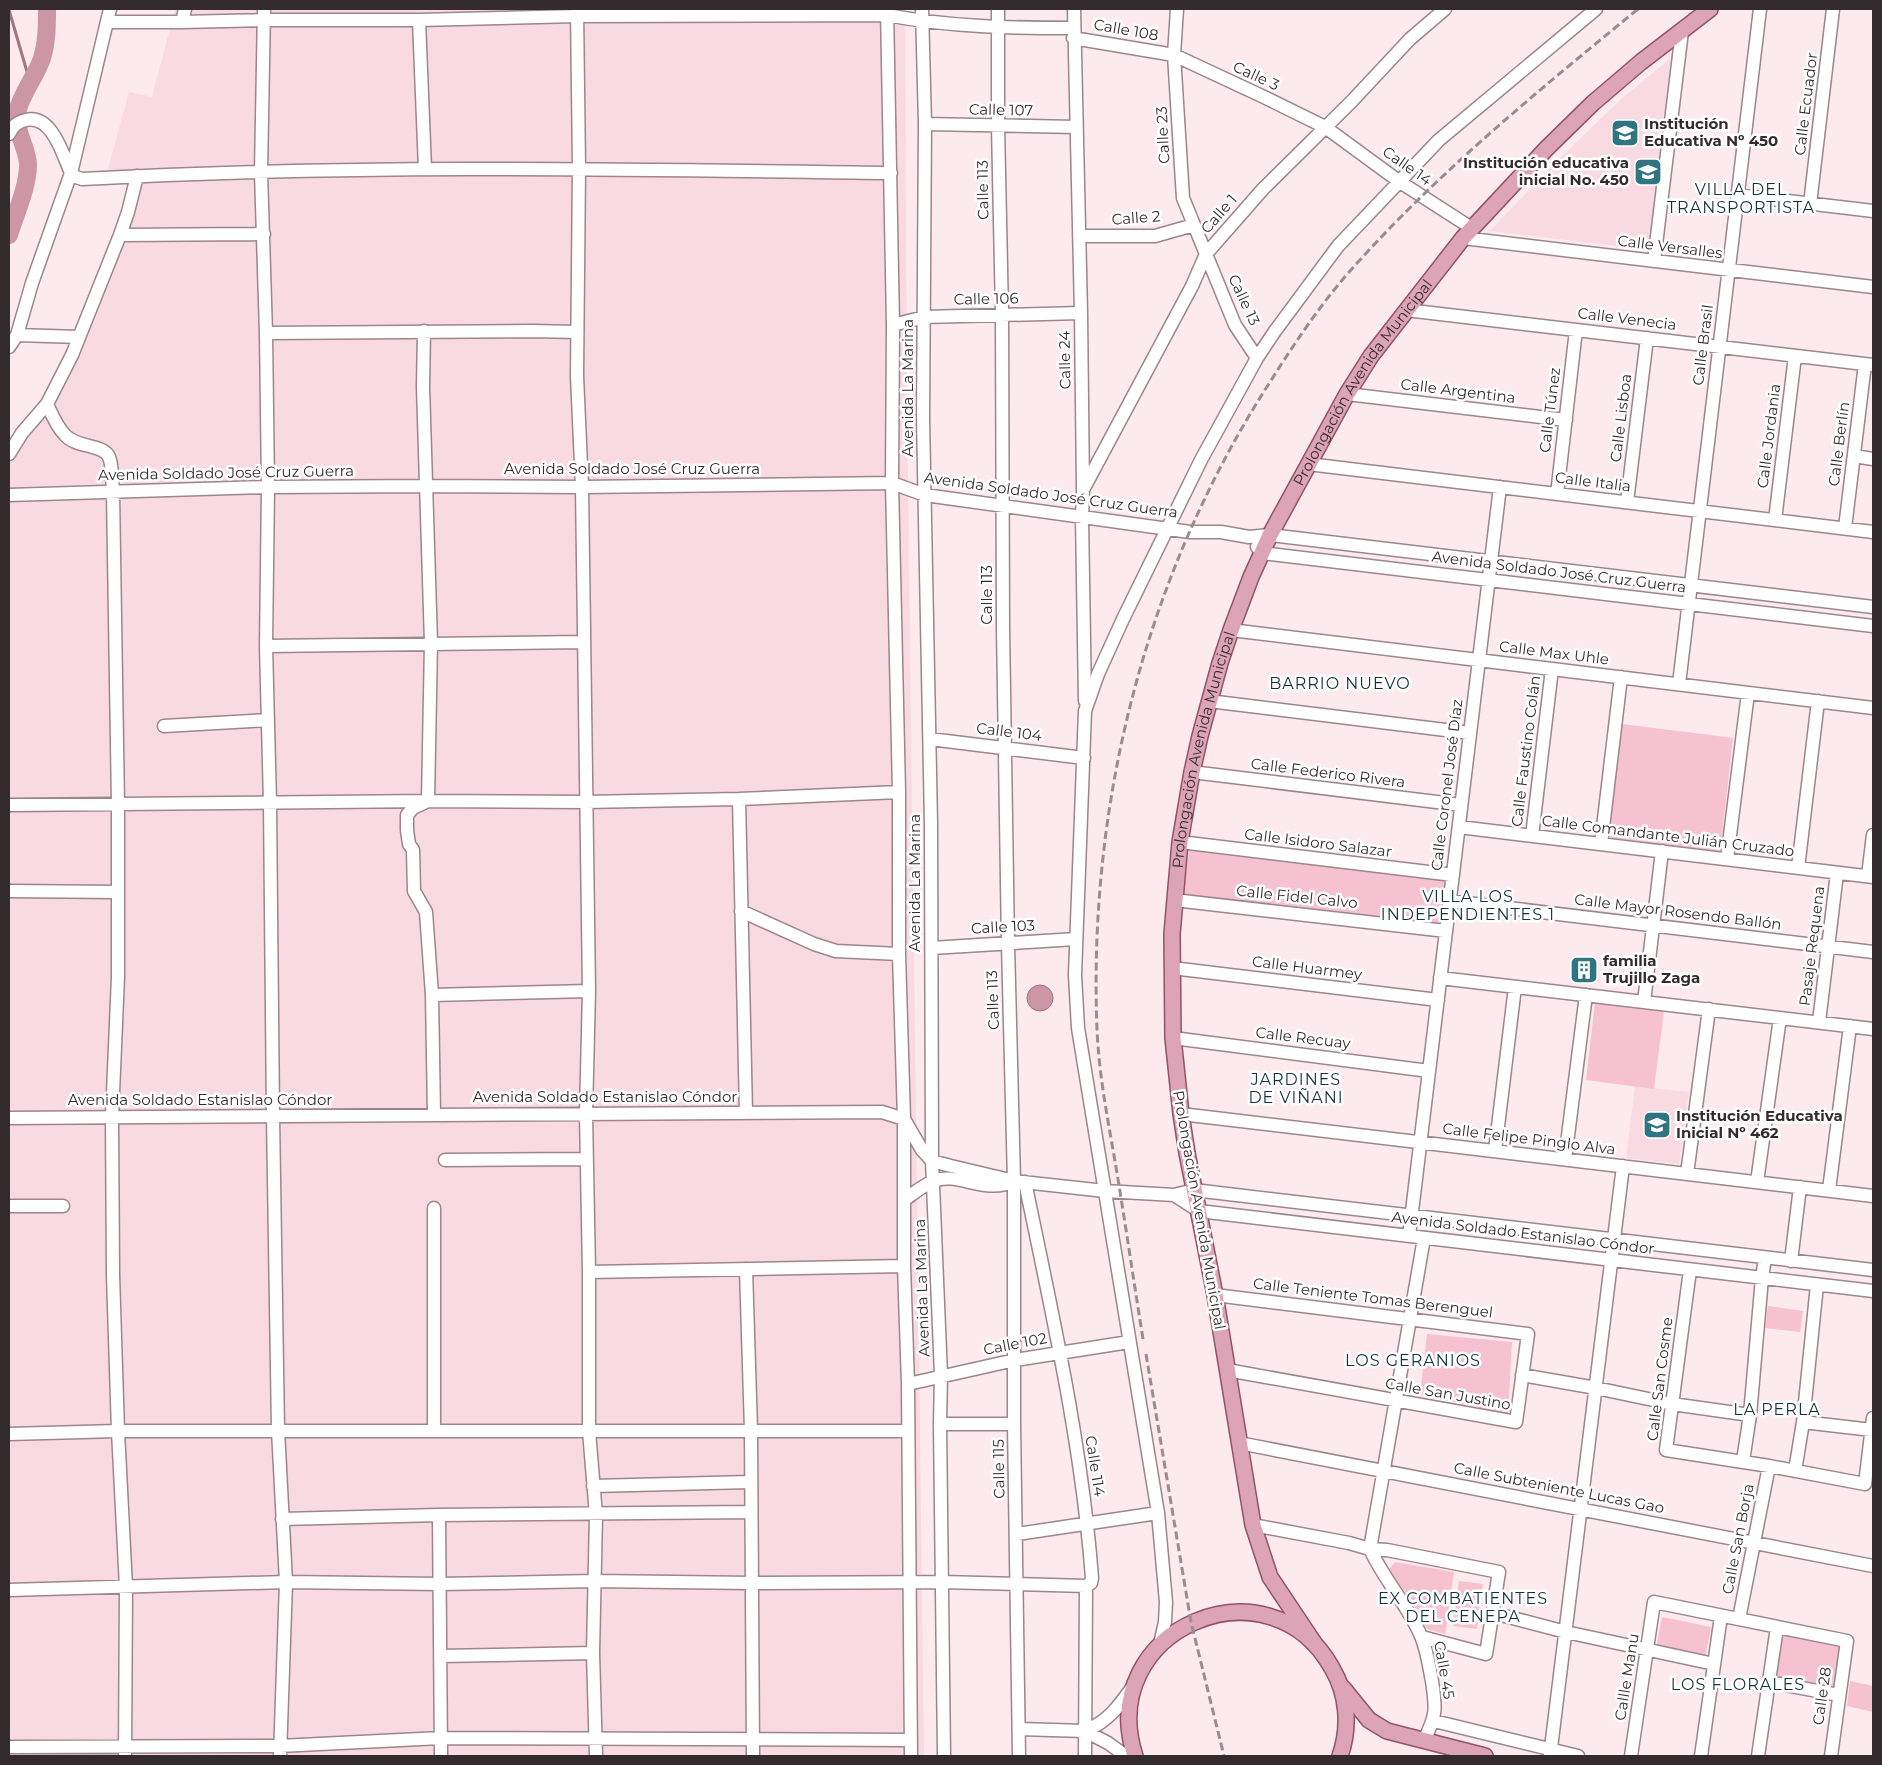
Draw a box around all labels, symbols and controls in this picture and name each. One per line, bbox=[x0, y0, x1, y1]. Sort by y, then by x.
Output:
street label: Calle 108 bbox=[1092, 14, 1160, 45]
street label: Calle Ecuador bbox=[1790, 52, 1821, 156]
street label: Calle 3 bbox=[1230, 57, 1282, 94]
street label: Calle 107 bbox=[969, 99, 1034, 120]
street label: Calle 23 bbox=[1152, 106, 1173, 164]
place label: Institución Educativa Nº 450 bbox=[1644, 114, 1778, 150]
school or university icon: Institución Educativa Nº 450 bbox=[1610, 118, 1640, 148]
street label: Calle 14 bbox=[1379, 142, 1436, 189]
place label: Institución educativa inicial No. 450 bbox=[1463, 153, 1629, 189]
school or university icon: Institución educativa inicial No. 450 bbox=[1633, 157, 1663, 187]
street label: Calle 113 bbox=[972, 160, 993, 220]
district label: VILLA DEL TRANSPORTISTA bbox=[1667, 180, 1815, 217]
street label: Calle 1 bbox=[1196, 190, 1241, 237]
street label: Calle 2 bbox=[1111, 206, 1161, 229]
street label: Calle Versalles bbox=[1616, 231, 1724, 262]
street label: Calle 13 bbox=[1224, 271, 1265, 328]
street label: Prolongación Avenida Municipal bbox=[1289, 275, 1436, 489]
street label: Calle 106 bbox=[953, 288, 1019, 309]
street label: Calle Venecia bbox=[1576, 303, 1678, 334]
street label: Calle Brasil bbox=[1688, 303, 1717, 386]
street label: Avenida La Marina bbox=[898, 319, 917, 457]
street label: Calle 24 bbox=[1054, 331, 1075, 389]
street label: Calle Túnez bbox=[1535, 366, 1564, 454]
street label: Calle Lisboa bbox=[1606, 373, 1635, 463]
street label: Calle Argentina bbox=[1400, 374, 1517, 407]
street label: Calle Jordania bbox=[1753, 383, 1784, 489]
street label: Calle Berlín bbox=[1824, 401, 1853, 487]
street label: Avenida Soldado José Cruz Guerra bbox=[504, 459, 760, 478]
street label: Avenida Soldado José Cruz Guerra bbox=[98, 461, 354, 484]
street label: Avenida Soldado José Cruz Guerra bbox=[923, 467, 1179, 522]
street label: Calle Italia bbox=[1554, 467, 1632, 496]
street label: Avenida Soldado José Cruz Guerra bbox=[1431, 546, 1687, 597]
street label: Calle 113 bbox=[977, 565, 996, 625]
street label: Prolongación Avenida Municipal bbox=[1168, 629, 1239, 869]
street label: Calle Max Uhle bbox=[1498, 636, 1610, 669]
district label: BARRIO NUEVO bbox=[1269, 674, 1411, 693]
street label: Calle Faustino Colán bbox=[1507, 674, 1544, 828]
street label: Calle Coronel José Díaz bbox=[1427, 698, 1466, 872]
street label: Calle 104 bbox=[975, 718, 1043, 745]
street label: Calle Federico Rivera bbox=[1250, 754, 1406, 791]
street label: Calle Comandante Julián Cruzado bbox=[1541, 811, 1795, 860]
street label: Avenida La Marina bbox=[905, 814, 924, 952]
street label: Calle Isidoro Salazar bbox=[1243, 824, 1393, 861]
street label: Calle Fidel Calvo bbox=[1235, 881, 1359, 912]
street label: Pasaje Requena bbox=[1795, 885, 1828, 1007]
district label: VILLA LOS INDEPENDIENTES 1 bbox=[1381, 887, 1555, 924]
street label: Calle Mayor Rosendo Ballón bbox=[1573, 889, 1783, 934]
street label: Calle 103 bbox=[970, 915, 1035, 938]
street label: Calle Huarmey bbox=[1251, 951, 1364, 984]
place label: familia Trujillo Zaga bbox=[1603, 951, 1700, 987]
building icon: familia Trujillo Zaga bbox=[1569, 955, 1599, 985]
street label: Calle 113 bbox=[982, 970, 1003, 1030]
street label: Calle Recuay bbox=[1254, 1022, 1352, 1053]
district label: JARDINES DE VIÑANI bbox=[1248, 1070, 1344, 1107]
street label: Avenida Soldado Estanislao Cóndor bbox=[473, 1087, 737, 1106]
street label: Prolongación Avenida Municipal bbox=[1169, 1089, 1230, 1331]
street label: Avenida Soldado Estanislao Cóndor bbox=[68, 1090, 332, 1109]
place label: Institución Educativa Inicial Nº 462 bbox=[1676, 1106, 1843, 1142]
school or university icon: Institución Educativa Inicial Nº 462 bbox=[1642, 1110, 1672, 1140]
street label: Calle Felipe Pinglo Alva bbox=[1442, 1118, 1617, 1159]
street label: Avenida Soldado Estanislao Cóndor bbox=[1391, 1207, 1656, 1258]
street label: Avenida La Marina bbox=[910, 1219, 933, 1357]
street label: Calle Teniente Tomas Berenguel bbox=[1252, 1273, 1494, 1322]
street label: Calle San Cosme bbox=[1642, 1316, 1677, 1442]
street label: Calle 102 bbox=[982, 1328, 1048, 1359]
district label: LOS GERANIOS bbox=[1345, 1351, 1481, 1370]
street label: Calle San Justino bbox=[1384, 1373, 1512, 1414]
district label: LA PERLA bbox=[1733, 1400, 1821, 1419]
street label: Calle 114 bbox=[1081, 1434, 1110, 1498]
street label: Calle 115 bbox=[988, 1439, 1009, 1499]
street label: Calle Subteniente Lucas Gao bbox=[1452, 1458, 1666, 1517]
street label: Calle San Borja bbox=[1717, 1482, 1758, 1596]
district label: EX COMBATIENTES DEL CENEPA bbox=[1378, 1589, 1548, 1626]
street label: Callle Manu bbox=[1610, 1632, 1643, 1722]
street label: Calle 45 bbox=[1430, 1639, 1459, 1701]
street label: Calle 28 bbox=[1808, 1666, 1835, 1726]
district label: LOS FLORALES bbox=[1671, 1675, 1805, 1694]

